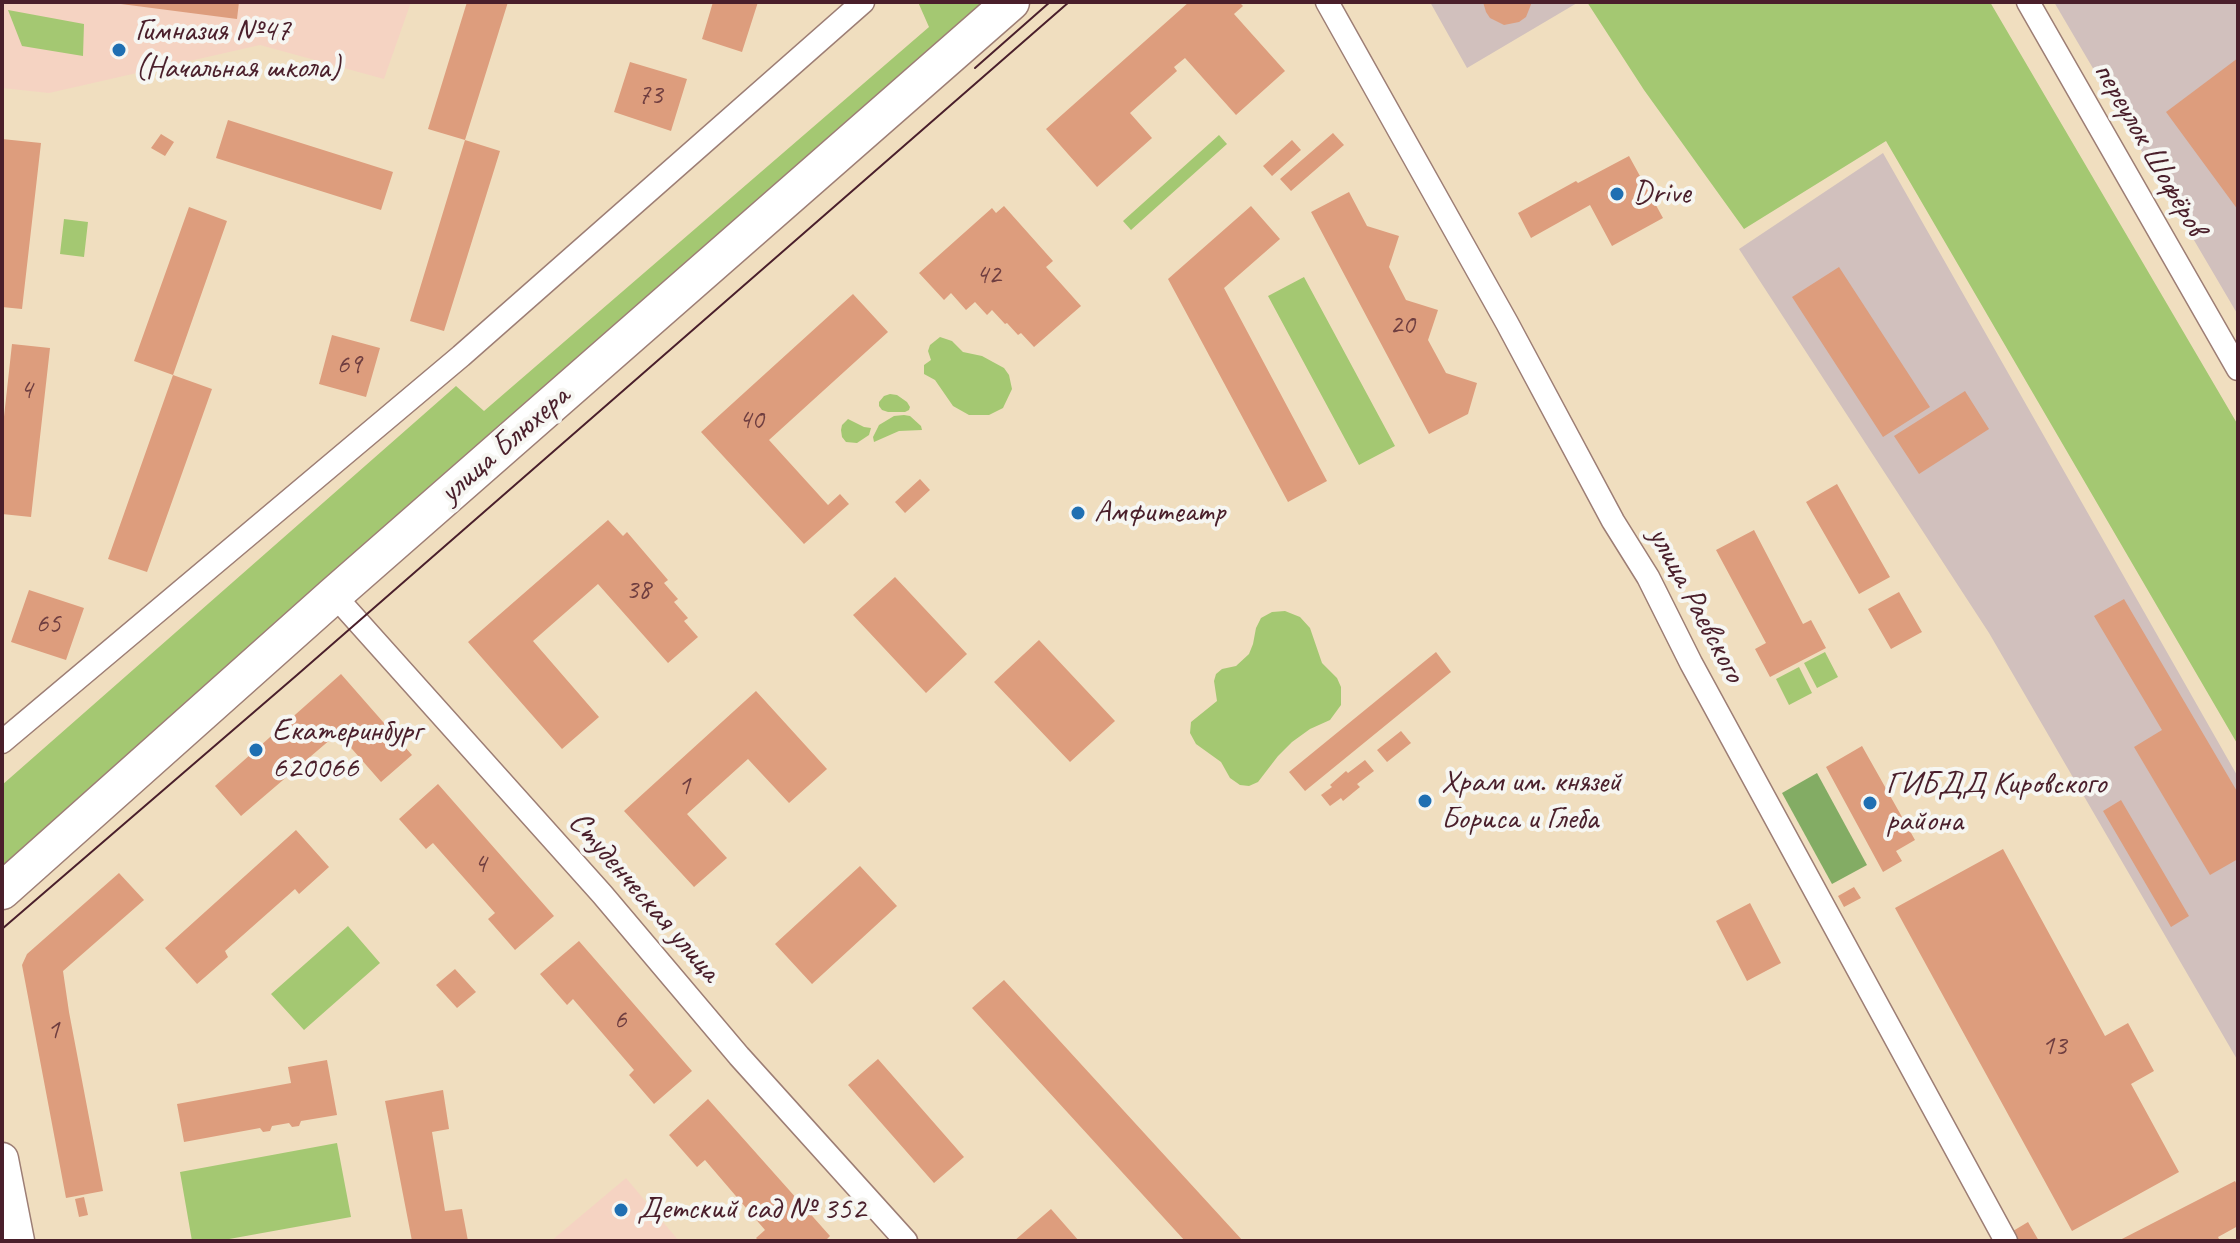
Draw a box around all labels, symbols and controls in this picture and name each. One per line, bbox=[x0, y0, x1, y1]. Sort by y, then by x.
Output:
place label: Гимназия №47 (Начальная школа) bbox=[135, 13, 340, 88]
marker: Гимназия №47 (Начальная школа) bbox=[110, 41, 128, 59]
street label: переулок Шофёров bbox=[2084, 55, 2214, 243]
house number: 73 bbox=[637, 79, 663, 113]
place label: Drive bbox=[1633, 175, 1690, 213]
marker: Drive bbox=[1608, 185, 1626, 203]
house number: 42 bbox=[975, 259, 1001, 293]
house number: 20 bbox=[1389, 309, 1415, 343]
house number: 69 bbox=[336, 349, 362, 383]
house number: 4 bbox=[20, 374, 32, 408]
street label: улица Блюхера bbox=[432, 378, 578, 512]
house number: 40 bbox=[738, 404, 764, 438]
place label: Амфитеатр bbox=[1094, 494, 1225, 532]
marker: Амфитеатр bbox=[1069, 504, 1087, 522]
street label: улица Раевского bbox=[1639, 521, 1753, 689]
house number: 38 bbox=[625, 574, 651, 608]
house number: 65 bbox=[35, 608, 61, 642]
place label: Екатеринбург 620066 bbox=[272, 713, 422, 788]
marker: Екатеринбург 620066 bbox=[247, 741, 265, 759]
place label: Храм им. князей Бориса и Глеба bbox=[1441, 764, 1621, 839]
place label: ГИБДД Кировского района bbox=[1886, 766, 2106, 841]
house number: 1 bbox=[678, 770, 690, 804]
marker: Храм им. князей Бориса и Глеба bbox=[1416, 792, 1434, 810]
marker: ГИБДД Кировского района bbox=[1861, 794, 1879, 812]
street label: Студенческая улица bbox=[559, 804, 729, 990]
house number: 4 bbox=[474, 848, 486, 882]
house number: 6 bbox=[614, 1004, 626, 1038]
house number: 1 bbox=[47, 1014, 59, 1048]
house number: 13 bbox=[2041, 1030, 2067, 1064]
place label: Детский сад № 352 bbox=[637, 1191, 866, 1229]
marker: Детский сад № 352 bbox=[612, 1201, 630, 1219]

